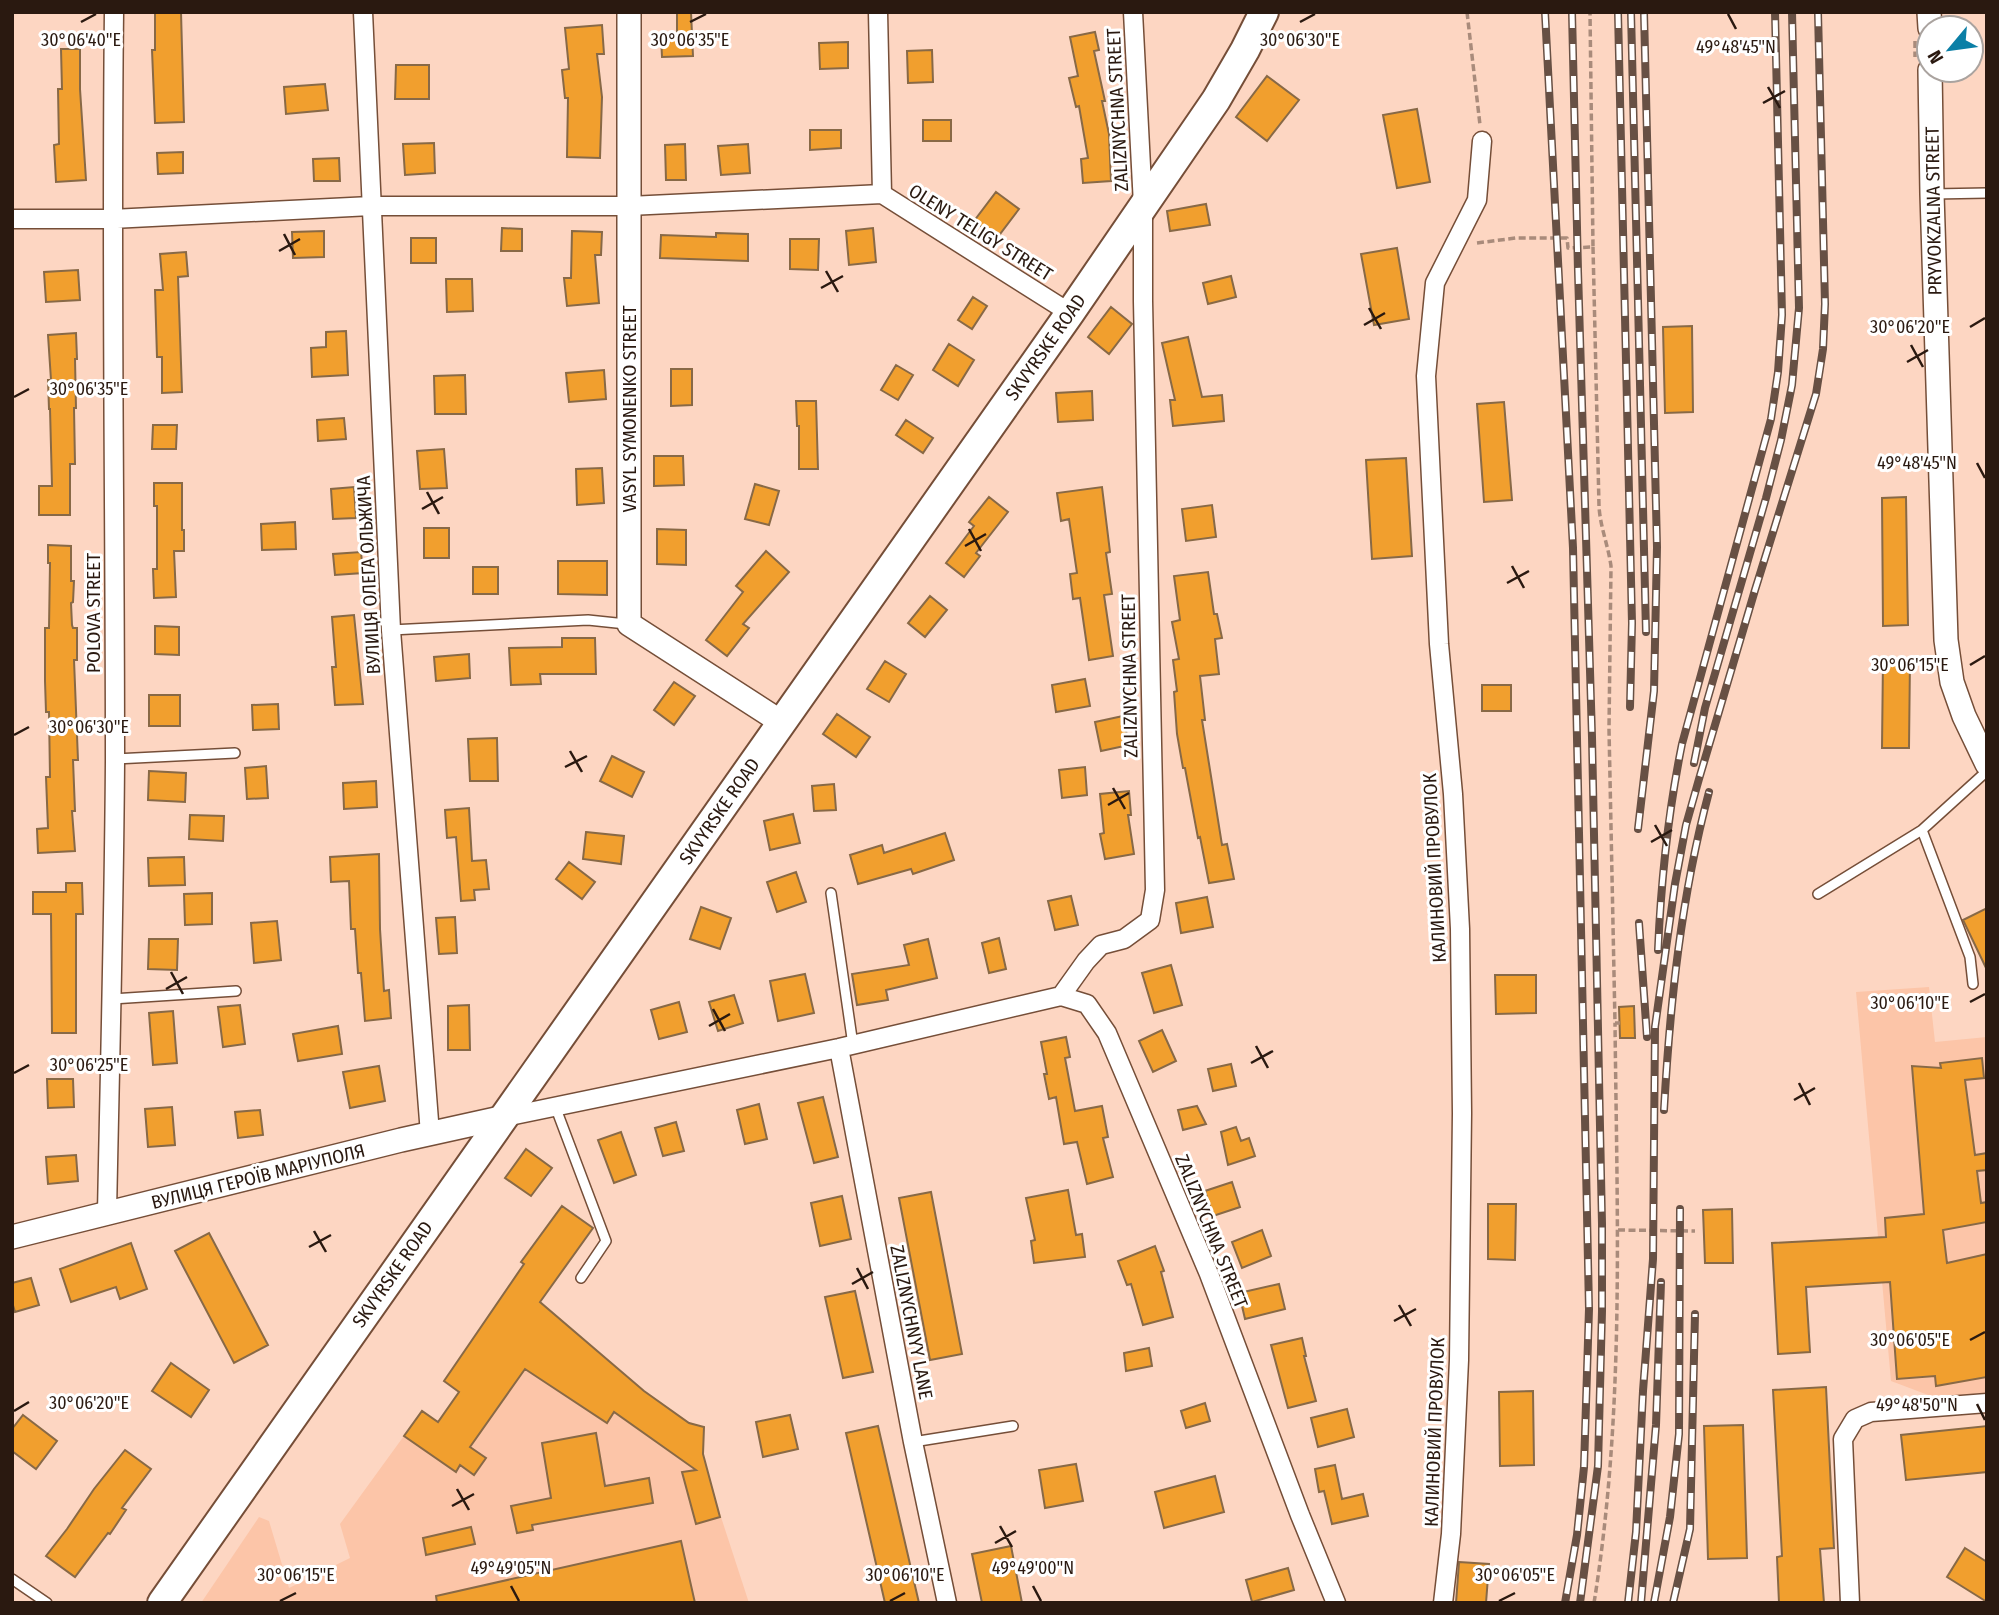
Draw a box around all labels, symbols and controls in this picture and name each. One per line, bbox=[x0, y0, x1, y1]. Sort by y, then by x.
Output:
north arrow bbox=[1915, 14, 1985, 84]
street label: ZALIZNYCHNA STREET bbox=[1102, 27, 1133, 192]
text: 30°06'40"E bbox=[41, 29, 121, 51]
text: 30°06'35"E bbox=[651, 29, 729, 51]
text: 30°06'30"E bbox=[1260, 29, 1340, 51]
text: 49°48'45"N bbox=[1696, 36, 1776, 58]
text: N bbox=[1923, 46, 1948, 68]
street label: PRYVOKZALNA STREET bbox=[1921, 126, 1946, 296]
street label: OLENY TELIGY STREET bbox=[905, 179, 1057, 286]
street label: SKVYRSKE ROAD bbox=[1000, 290, 1091, 405]
street label: VASYL SYMONENKO STREET bbox=[618, 305, 641, 513]
text: 30°06'20"E bbox=[1870, 316, 1950, 338]
text: 30°06'35"E bbox=[50, 378, 128, 400]
text: 49°48'45"N bbox=[1877, 452, 1957, 474]
street label: ВУЛИЦЯ ОЛЕГА ОЛЬЖИЧА bbox=[352, 475, 385, 675]
street label: POLOVA STREET bbox=[82, 553, 105, 673]
street label: ZALIZNYCHNA STREET bbox=[1117, 594, 1142, 758]
text: 30°06'15"E bbox=[1871, 654, 1949, 676]
text: 30°06'30"E bbox=[49, 716, 129, 738]
street label: SKVYRSKE ROAD bbox=[674, 754, 765, 869]
street label: КАЛИНОВИЙ ПРОВУЛОК bbox=[1418, 773, 1451, 963]
text: 30°06'10"E bbox=[1871, 992, 1949, 1014]
text: 30°06'25"E bbox=[50, 1054, 128, 1076]
street label: ВУЛИЦЯ ГЕРОЇВ МАРІУПОЛЯ bbox=[149, 1139, 367, 1214]
street label: ZALIZNYCHNA STREET bbox=[1170, 1151, 1253, 1312]
street label: SKVYRSKE ROAD bbox=[347, 1217, 438, 1332]
street label: ZALIZNYCHNYY LANE bbox=[885, 1243, 938, 1401]
text: 30°06'05"E bbox=[1870, 1329, 1950, 1351]
street label: КАЛИНОВИЙ ПРОВУЛОК bbox=[1420, 1337, 1449, 1527]
text: 30°06'20"E bbox=[49, 1392, 129, 1414]
text: 49°48'50"N bbox=[1876, 1394, 1958, 1416]
text: 49°49'05"N bbox=[471, 1557, 552, 1579]
text: 49°49'00"N bbox=[992, 1557, 1074, 1579]
text: 30°06'15"E bbox=[257, 1564, 335, 1586]
text: 30°06'10"E bbox=[866, 1564, 944, 1586]
text: 30°06'05"E bbox=[1475, 1564, 1555, 1586]

